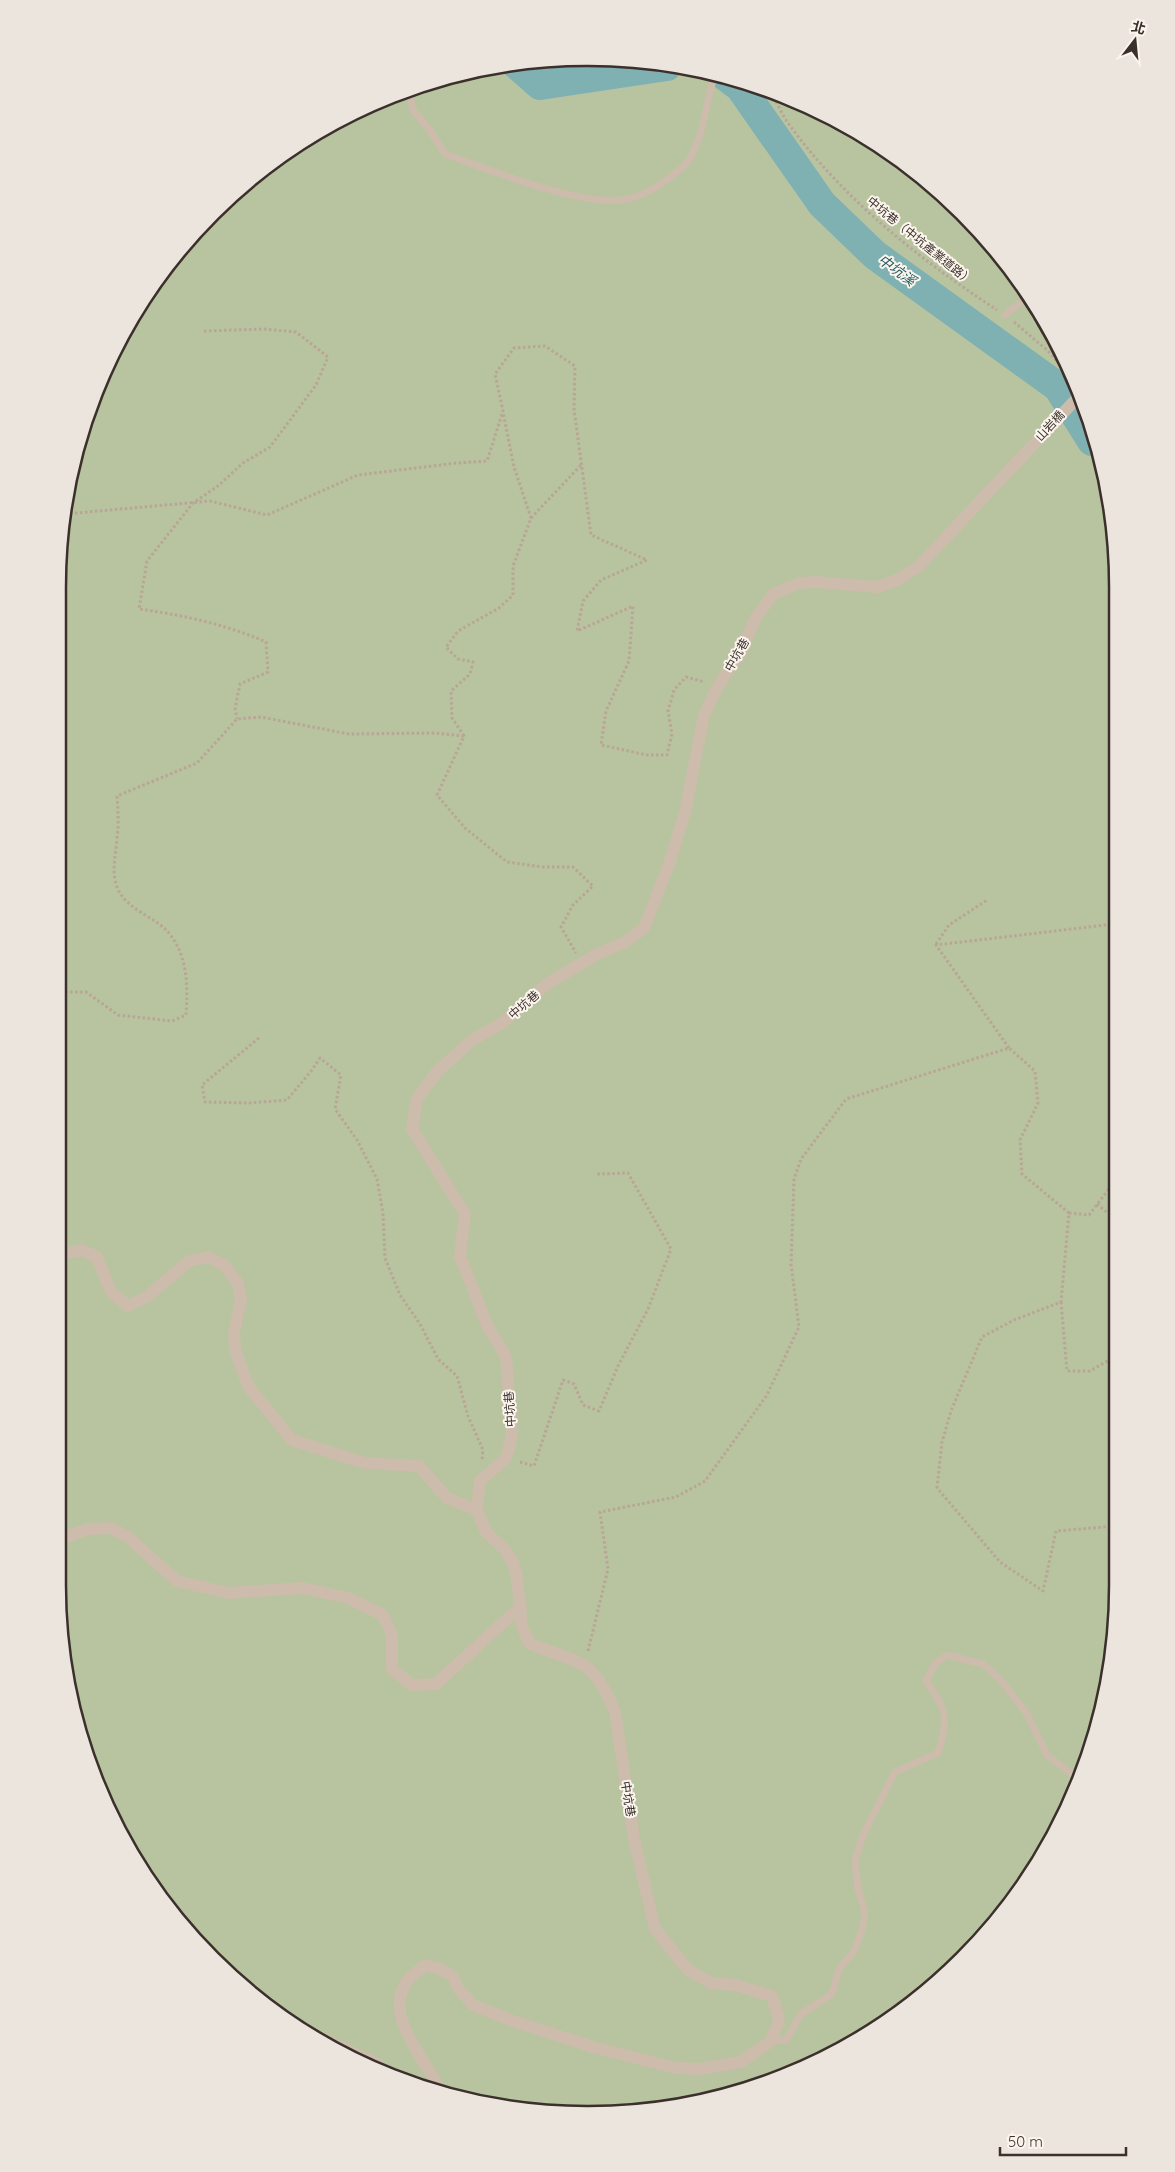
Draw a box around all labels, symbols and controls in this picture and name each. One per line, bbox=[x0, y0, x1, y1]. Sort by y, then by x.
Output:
north arrow bbox=[1110, 15, 1160, 65]
text: 北 bbox=[1129, 17, 1148, 38]
street label: 中坑巷（中坑產業道路） bbox=[864, 193, 976, 288]
water label: 中坑溪 bbox=[875, 250, 921, 291]
street label: 山岩橋 bbox=[1032, 407, 1067, 444]
street label: 中坑巷 bbox=[721, 635, 752, 674]
street label: 中坑巷 bbox=[505, 987, 542, 1022]
street label: 中坑巷 bbox=[501, 1391, 518, 1428]
street label: 中坑巷 bbox=[618, 1780, 639, 1818]
scale bar bbox=[1000, 2124, 1126, 2156]
text: 50 m bbox=[1008, 2132, 1043, 2151]

